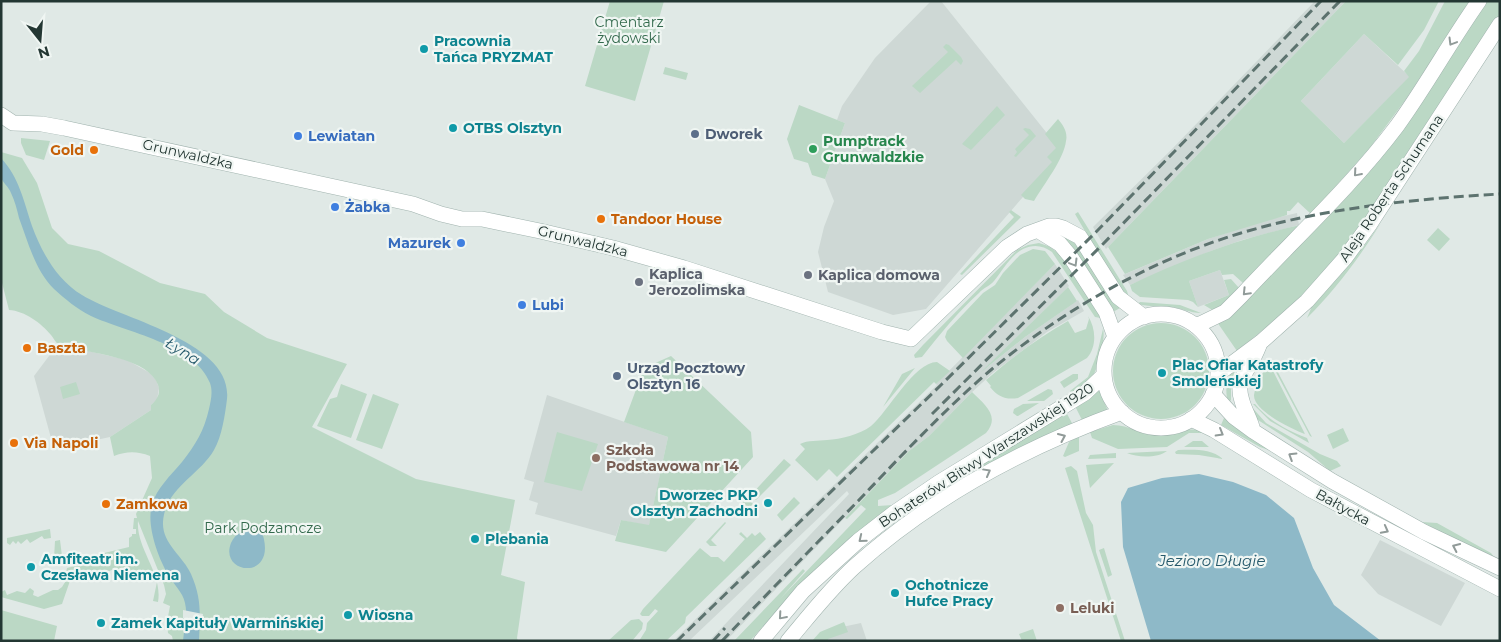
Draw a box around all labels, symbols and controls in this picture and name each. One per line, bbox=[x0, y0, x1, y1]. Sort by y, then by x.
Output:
park label: Cmentarz żydowski bbox=[594, 13, 664, 47]
north arrow bbox=[15, 15, 65, 65]
place label: Pracownia Tańca PRYZMAT bbox=[434, 32, 553, 66]
one-way arrow bbox=[1449, 37, 1458, 46]
text: N bbox=[36, 42, 52, 63]
marker: Pracownia Tańca PRYZMAT bbox=[418, 43, 430, 55]
street label: Aleja Roberta Schumana bbox=[1335, 111, 1447, 265]
place label: OTBS Olsztyn bbox=[463, 119, 562, 137]
marker: OTBS Olsztyn bbox=[447, 122, 459, 134]
place label: Dworek bbox=[705, 125, 763, 143]
place label: Lewiatan bbox=[308, 127, 375, 145]
marker: Dworek bbox=[689, 128, 701, 140]
marker: Lewiatan bbox=[292, 130, 304, 142]
place label: Pumptrack Grunwaldzkie bbox=[823, 132, 924, 166]
street label: Grunwaldzka bbox=[141, 135, 235, 173]
place label: Gold bbox=[50, 141, 84, 159]
marker: Pumptrack Grunwaldzkie bbox=[807, 143, 819, 155]
marker: Gold bbox=[88, 144, 100, 156]
one-way arrow bbox=[1353, 168, 1362, 177]
place label: Żabka bbox=[345, 198, 390, 216]
marker: Żabka bbox=[329, 201, 341, 213]
place label: Tandoor House bbox=[611, 210, 722, 228]
marker: Tandoor House bbox=[595, 213, 607, 225]
street label: Grunwaldzka bbox=[536, 221, 630, 261]
place label: Mazurek bbox=[388, 234, 452, 252]
marker: Mazurek bbox=[455, 237, 467, 249]
one-way arrow bbox=[1068, 258, 1078, 267]
place label: Kaplica Jerozolimska bbox=[648, 265, 745, 299]
place label: Kaplica domowa bbox=[818, 266, 940, 284]
marker: Kaplica domowa bbox=[802, 269, 814, 281]
marker: Kaplica Jerozolimska bbox=[633, 276, 645, 288]
one-way arrow bbox=[1243, 286, 1252, 295]
place label: Lubi bbox=[532, 296, 564, 314]
marker: Lubi bbox=[516, 299, 528, 311]
water label: Łyna bbox=[162, 333, 204, 369]
place label: Baszta bbox=[37, 339, 86, 357]
marker: Baszta bbox=[21, 342, 33, 354]
place label: Plac Ofiar Katastrofy Smoleńskiej bbox=[1172, 356, 1324, 390]
place label: Urząd Pocztowy Olsztyn 16 bbox=[627, 359, 746, 393]
marker: Plac Ofiar Katastrofy Smoleńskiej bbox=[1156, 367, 1168, 379]
marker: Urząd Pocztowy Olsztyn 16 bbox=[611, 370, 623, 382]
street label: Bohaterów Bitwy Warszawskiej 1920 bbox=[875, 379, 1097, 531]
one-way arrow bbox=[1215, 427, 1224, 437]
one-way arrow bbox=[1057, 432, 1066, 443]
place label: Via Napoli bbox=[23, 434, 98, 452]
marker: Via Napoli bbox=[8, 437, 20, 449]
place label: Szkoła Podstawowa nr 14 bbox=[606, 441, 739, 475]
marker: Szkoła Podstawowa nr 14 bbox=[590, 452, 602, 464]
one-way arrow bbox=[1289, 453, 1298, 462]
one-way arrow bbox=[982, 468, 991, 478]
street label: Bałtycka bbox=[1313, 485, 1373, 529]
place label: Dworzec PKP Olsztyn Zachodni bbox=[630, 486, 758, 520]
place label: Zamkowa bbox=[116, 495, 188, 513]
marker: Dworzec PKP Olsztyn Zachodni bbox=[762, 497, 774, 509]
marker: Zamkowa bbox=[100, 498, 112, 510]
park label: Park Podzamcze bbox=[204, 519, 322, 537]
one-way arrow bbox=[1379, 524, 1388, 534]
place label: Plebania bbox=[485, 530, 549, 548]
marker: Plebania bbox=[469, 533, 481, 545]
one-way arrow bbox=[858, 533, 867, 542]
one-way arrow bbox=[1452, 543, 1461, 554]
place label: Amfiteatr im. Czesława Niemena bbox=[40, 550, 179, 584]
water label: Jezioro Długie bbox=[1158, 551, 1265, 570]
marker: Amfiteatr im. Czesława Niemena bbox=[25, 561, 37, 573]
place label: Ochotnicze Hufce Pracy bbox=[905, 576, 994, 610]
marker: Ochotnicze Hufce Pracy bbox=[889, 587, 901, 599]
place label: Leluki bbox=[1070, 599, 1114, 617]
marker: Leluki bbox=[1054, 602, 1066, 614]
place label: Wiosna bbox=[358, 606, 413, 624]
marker: Wiosna bbox=[342, 609, 354, 621]
one-way arrow bbox=[779, 610, 788, 619]
place label: Zamek Kapituły Warmińskiej bbox=[111, 614, 324, 632]
marker: Zamek Kapituły Warmińskiej bbox=[95, 617, 107, 629]

